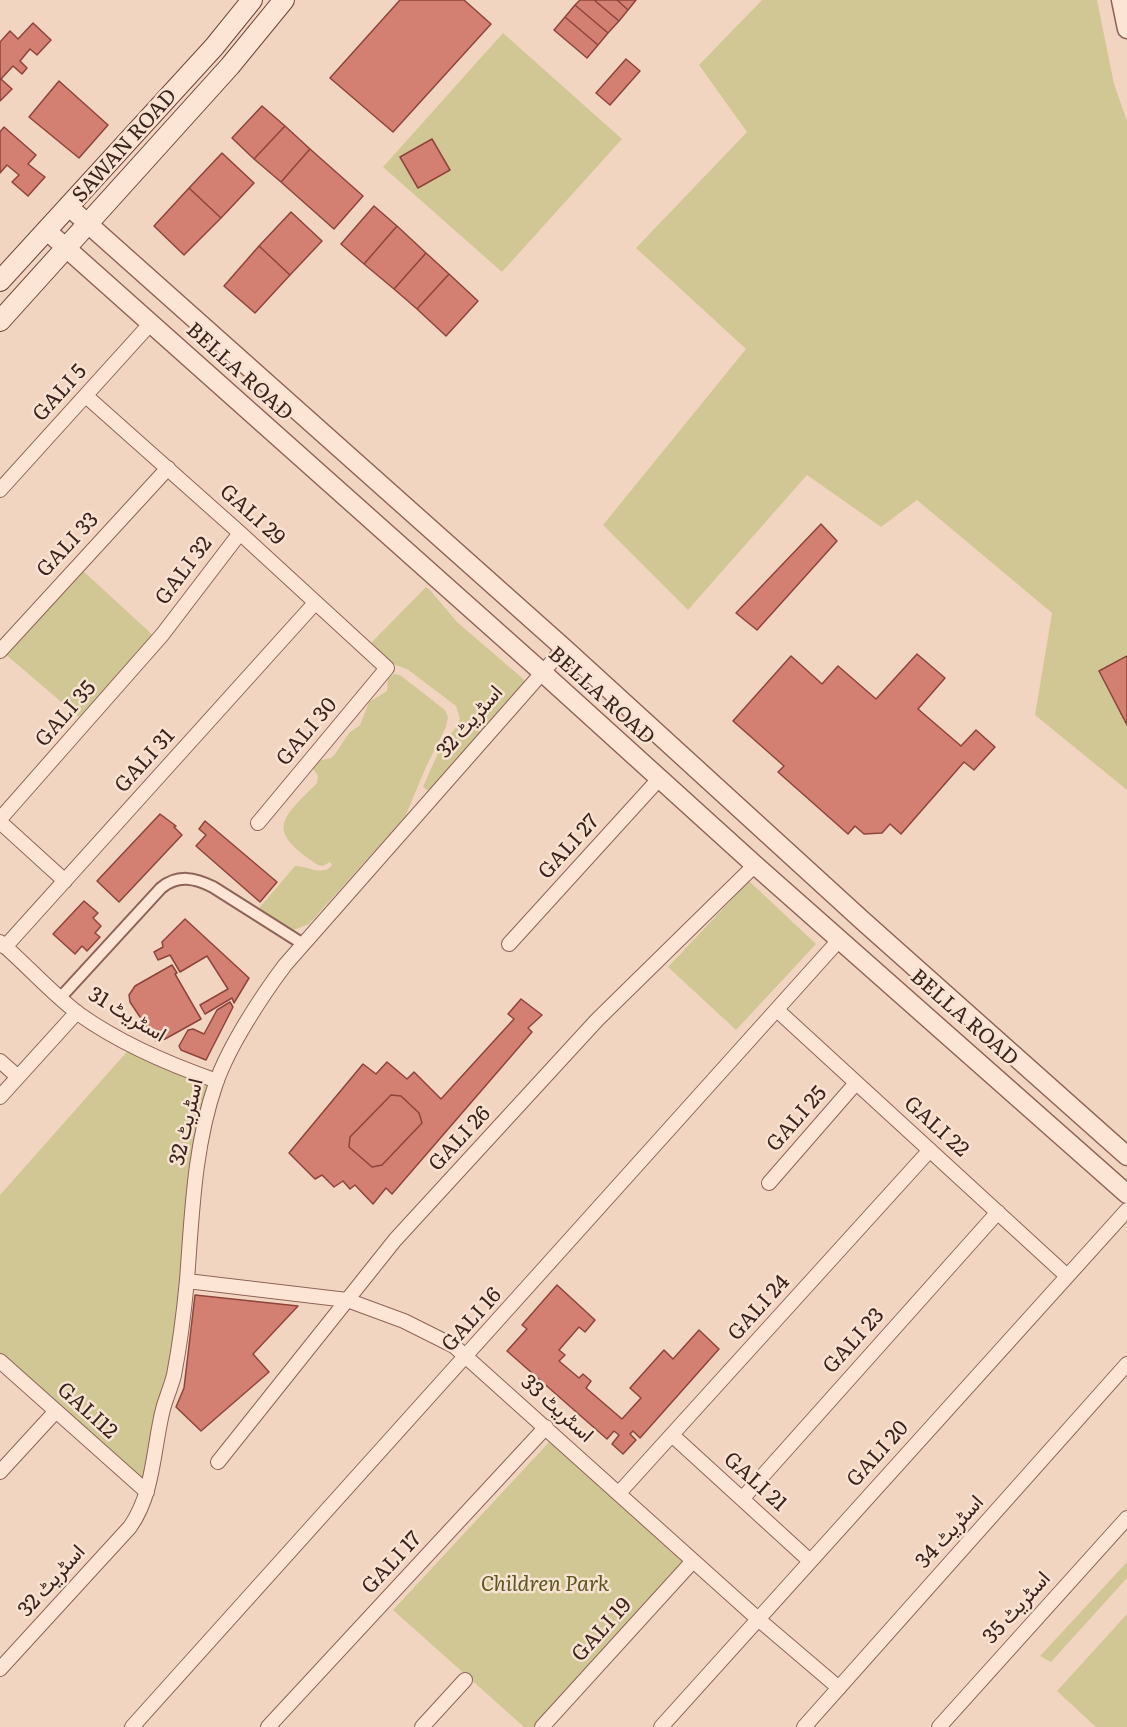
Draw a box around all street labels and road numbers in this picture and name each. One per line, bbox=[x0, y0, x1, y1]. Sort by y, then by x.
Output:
street label: SAWAN ROAD bbox=[67, 84, 183, 208]
street label: BELLA ROAD bbox=[181, 318, 297, 426]
street label: GALI 5 bbox=[28, 359, 92, 427]
street label: GALI 29 bbox=[214, 479, 290, 551]
street label: GALI 33 bbox=[32, 507, 104, 583]
street label: GALI 32 bbox=[150, 532, 218, 610]
street label: BELLA ROAD bbox=[543, 642, 659, 750]
street label: GALI 35 bbox=[30, 676, 102, 752]
street label: اسٹریٹ 32 bbox=[432, 680, 508, 764]
street label: GALI 30 bbox=[271, 693, 343, 771]
street label: GALI 31 bbox=[110, 724, 180, 798]
street label: GALI 27 bbox=[533, 809, 605, 885]
street label: BELLA ROAD bbox=[905, 964, 1023, 1072]
street label: اسٹریٹ 31 bbox=[83, 982, 171, 1048]
street label: اسٹریٹ 32 bbox=[165, 1076, 209, 1168]
street label: GALI 25 bbox=[762, 1081, 832, 1157]
street label: GALI 22 bbox=[898, 1091, 974, 1163]
street label: GALI 26 bbox=[424, 1101, 496, 1177]
street label: GALI 24 bbox=[723, 1270, 795, 1346]
street label: GALI 16 bbox=[437, 1283, 507, 1357]
street label: GALI 23 bbox=[818, 1303, 890, 1379]
street label: اسٹریٹ 33 bbox=[515, 1370, 599, 1448]
street label: GALI12 bbox=[52, 1377, 122, 1445]
street label: GALI 20 bbox=[842, 1416, 914, 1492]
street label: GALI 21 bbox=[718, 1447, 792, 1517]
street label: اسٹریٹ 34 bbox=[911, 1490, 989, 1574]
street label: GALI 17 bbox=[357, 1527, 427, 1599]
street label: اسٹریٹ 32 bbox=[13, 1540, 91, 1622]
street label: اسٹریٹ 35 bbox=[978, 1567, 1056, 1649]
street label: GALI 19 bbox=[567, 1593, 637, 1667]

